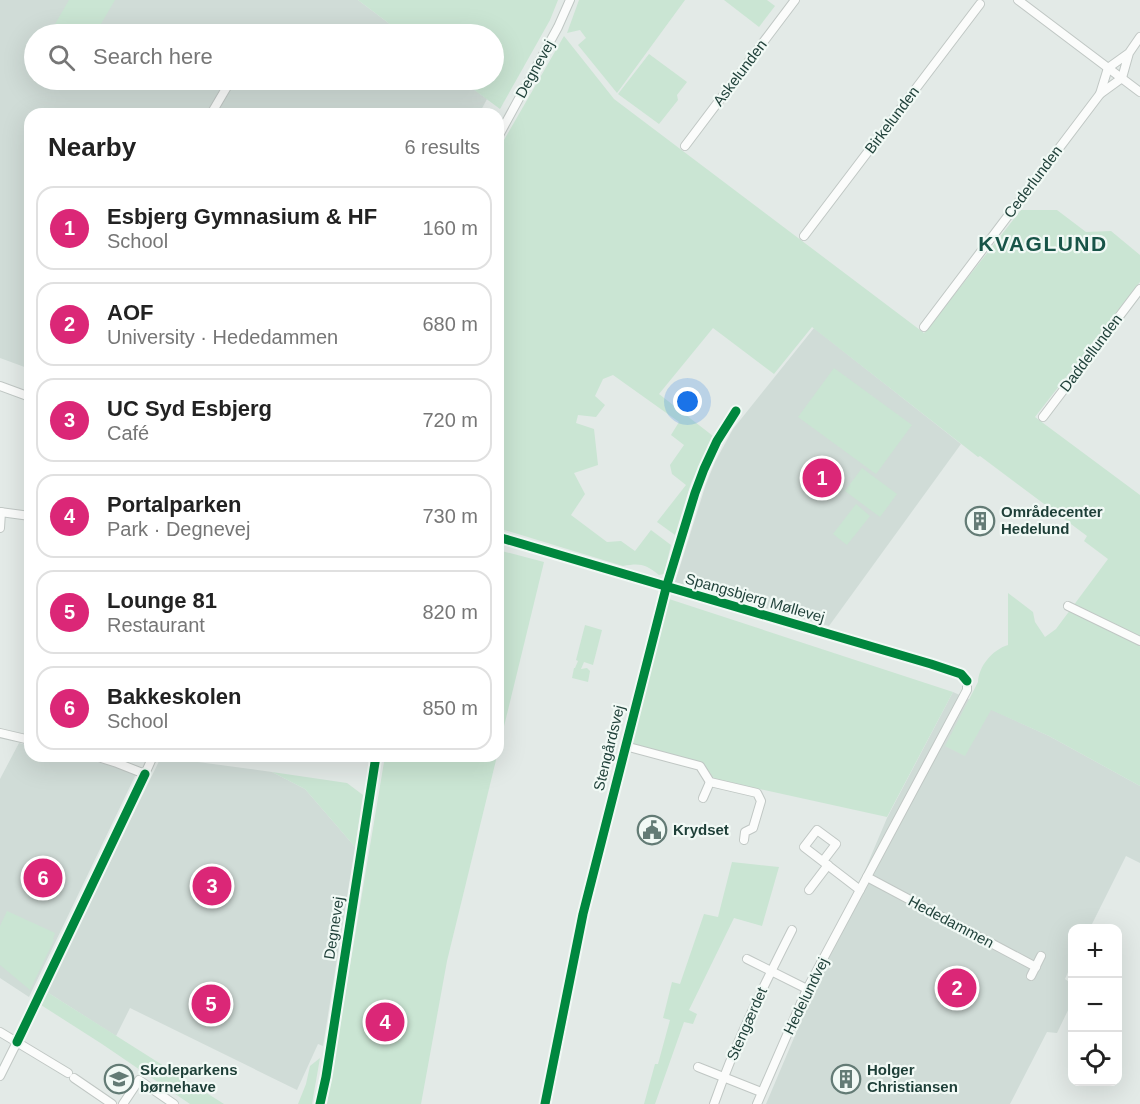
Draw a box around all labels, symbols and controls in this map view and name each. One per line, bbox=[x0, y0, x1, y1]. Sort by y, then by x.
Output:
search box bbox=[24, 24, 504, 90]
street label: Askelunden bbox=[709, 36, 770, 109]
street label: Degnevej bbox=[512, 37, 557, 101]
icon: search bbox=[45, 41, 78, 74]
text: Search here bbox=[93, 44, 213, 69]
street label: Birkelunden bbox=[861, 83, 922, 156]
text: Nearby bbox=[48, 132, 136, 162]
text: 6 results bbox=[404, 136, 480, 158]
street label: Cederlunden bbox=[1000, 142, 1065, 221]
text: Esbjerg Gymnasium & HF bbox=[107, 204, 377, 229]
text: 1 bbox=[64, 217, 75, 239]
text: 160 m bbox=[422, 217, 478, 239]
text: School bbox=[107, 230, 168, 252]
district label: KVAGLUND bbox=[978, 232, 1108, 255]
text: AOF bbox=[107, 300, 153, 325]
street label: Daddellunden bbox=[1056, 311, 1125, 395]
text: 2 bbox=[64, 313, 75, 335]
text: 680 m bbox=[422, 313, 478, 335]
text: University · Hededammen bbox=[107, 326, 338, 348]
your location bbox=[673, 387, 702, 416]
text: UC Syd Esbjerg bbox=[107, 396, 272, 421]
text: 3 bbox=[64, 409, 75, 431]
text: 720 m bbox=[422, 409, 478, 431]
text: Café bbox=[107, 422, 149, 444]
pin: 1 bbox=[802, 456, 842, 500]
text: Portalparken bbox=[107, 492, 242, 517]
place label: Områdecenter Hedelund bbox=[1001, 503, 1103, 537]
text: 4 bbox=[64, 505, 75, 527]
text: 730 m bbox=[422, 505, 478, 527]
building icon: Områdecenter Hedelund bbox=[964, 505, 996, 537]
text: Park · Degnevej bbox=[107, 518, 250, 540]
street label: Spangsbjerg Møllevej bbox=[683, 569, 827, 626]
text: Lounge 81 bbox=[107, 588, 217, 613]
text: 5 bbox=[64, 601, 75, 623]
text: 820 m bbox=[422, 601, 478, 623]
text: Restaurant bbox=[107, 614, 205, 636]
text: Bakkeskolen bbox=[107, 684, 242, 709]
text: 6 bbox=[64, 697, 75, 719]
text: 850 m bbox=[422, 697, 478, 719]
street label: Stengårdsvej bbox=[590, 703, 627, 792]
text: School bbox=[107, 710, 168, 732]
public building icon: Krydset bbox=[636, 814, 668, 846]
place label: Krydset bbox=[673, 821, 729, 838]
pin: 6 bbox=[24, 856, 63, 900]
pin: 3 bbox=[192, 864, 232, 908]
street label: Hededammen bbox=[906, 892, 997, 951]
street label: Degnevej bbox=[320, 895, 347, 961]
map controls bbox=[1068, 924, 1122, 1086]
button: + bbox=[1068, 924, 1122, 978]
street label: Hedelundvej bbox=[780, 955, 831, 1037]
pin: 2 bbox=[938, 966, 976, 1010]
button: − bbox=[1068, 978, 1122, 1032]
pin: 5 bbox=[192, 982, 230, 1026]
street label: Stengærdet bbox=[723, 984, 771, 1063]
pin: 4 bbox=[366, 1000, 404, 1044]
button: locate bbox=[1068, 1032, 1122, 1086]
place label: Skoleparkens børnehave bbox=[140, 1061, 238, 1095]
place label: Holger Christiansen bbox=[867, 1061, 958, 1095]
school or university icon: Skoleparkens børnehave bbox=[103, 1063, 135, 1095]
building icon: Holger Christiansen bbox=[830, 1063, 862, 1095]

